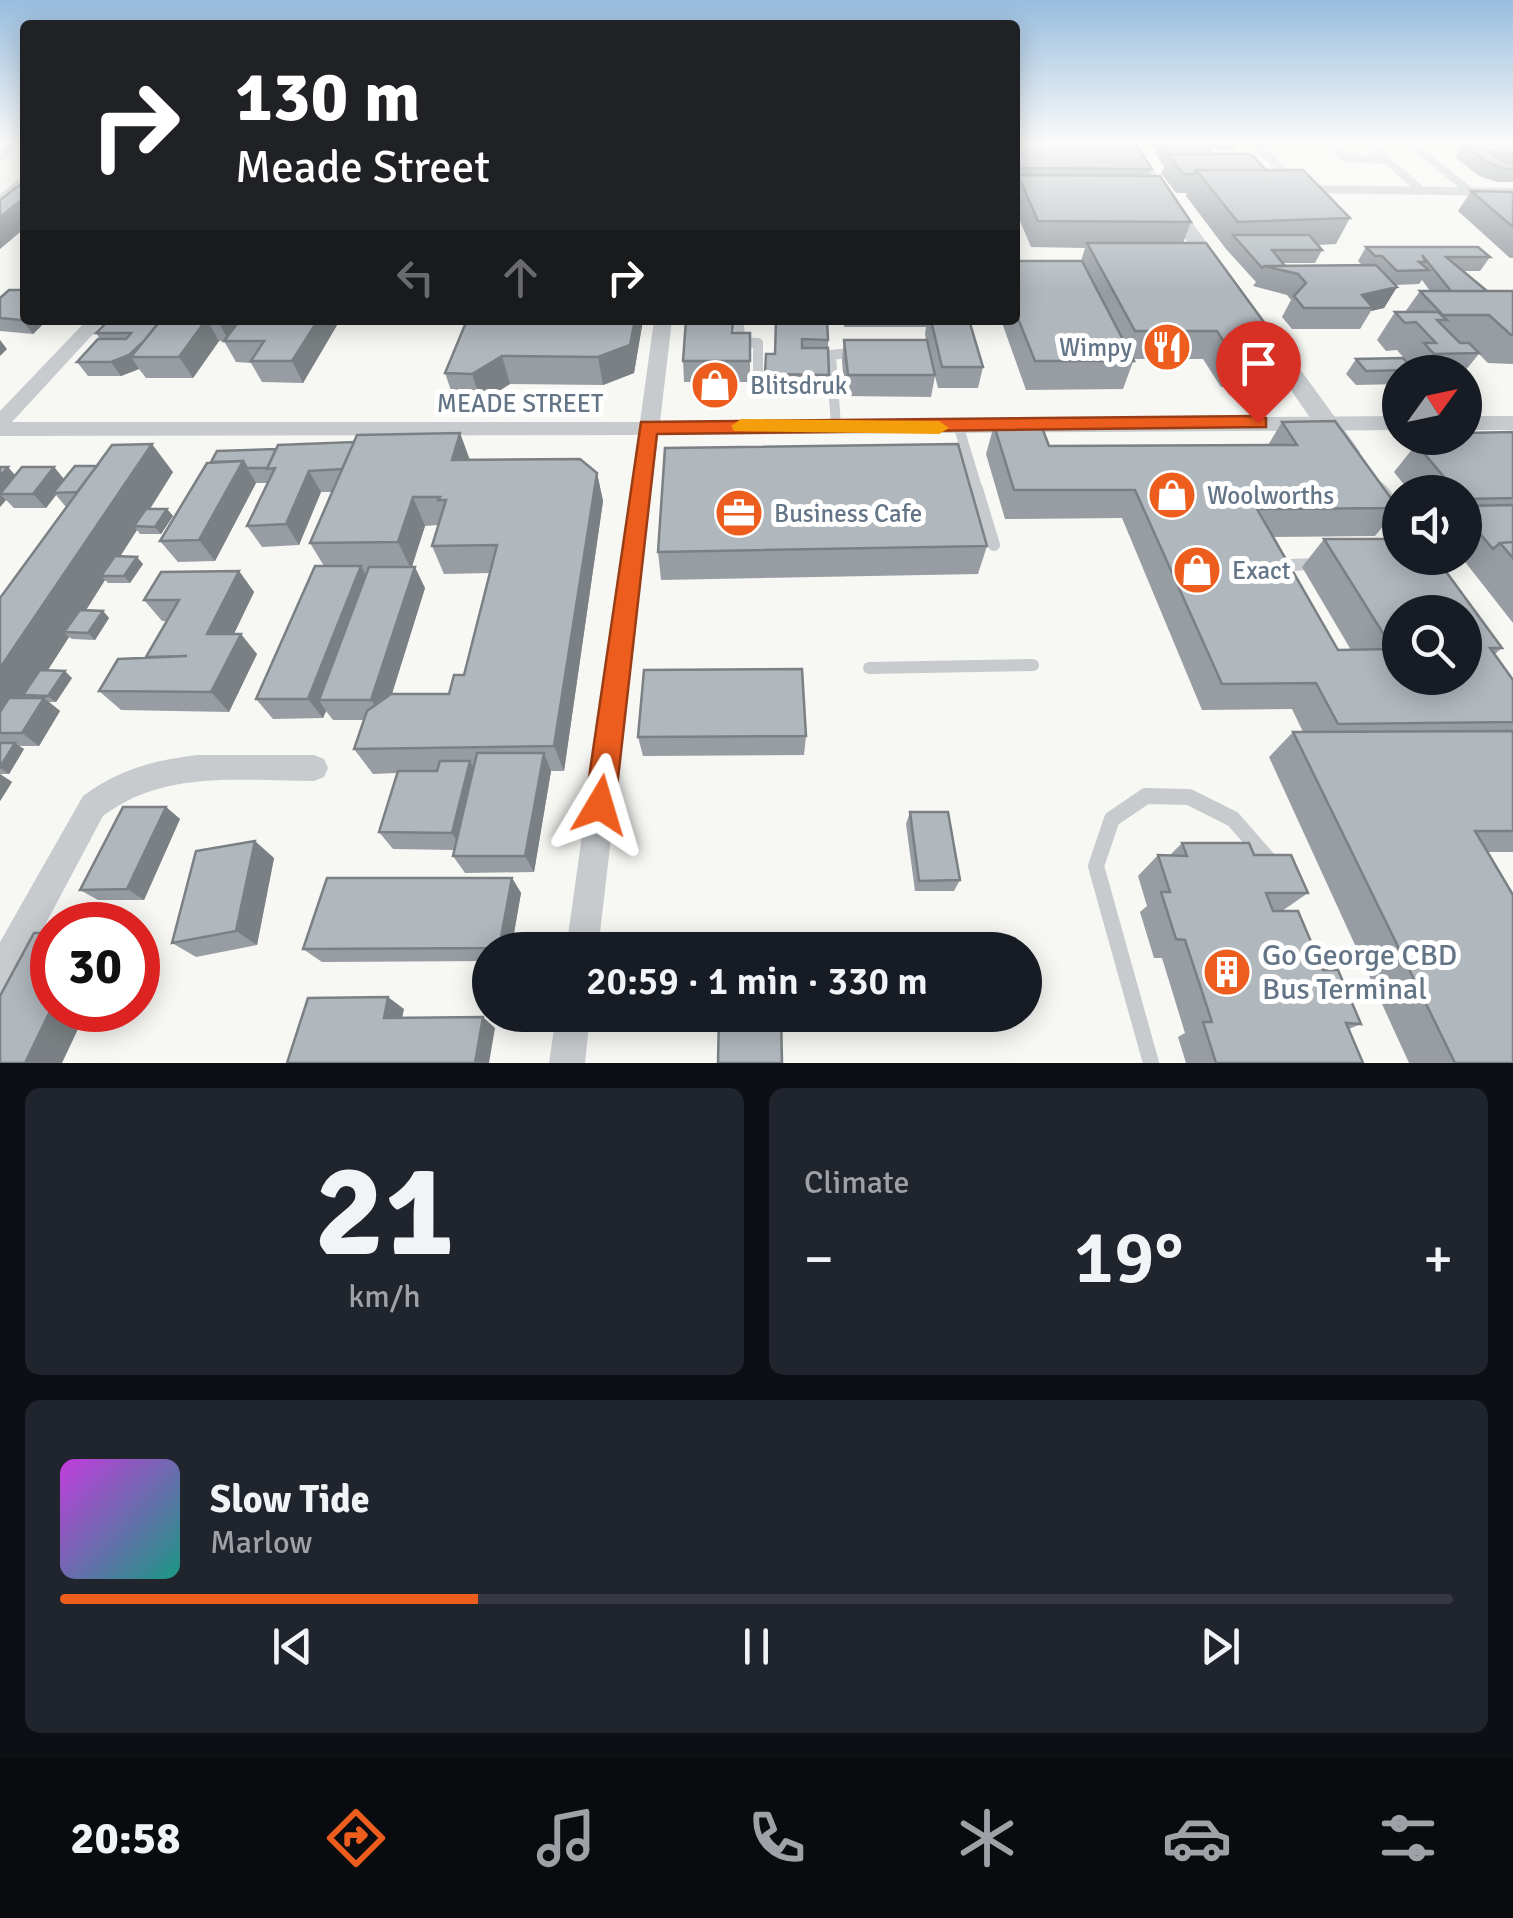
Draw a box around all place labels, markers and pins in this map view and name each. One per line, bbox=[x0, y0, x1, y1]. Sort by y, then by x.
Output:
restaurant icon: Wimpy bbox=[1141, 321, 1193, 373]
pin bbox=[1216, 321, 1301, 424]
place label: Wimpy bbox=[1059, 332, 1132, 363]
shop icon: Blitsdruk bbox=[689, 359, 741, 411]
place label: Blitsdruk bbox=[750, 370, 848, 401]
shop icon: Woolworths bbox=[1146, 469, 1198, 521]
place label: Woolworths bbox=[1207, 480, 1334, 511]
office icon: Business Cafe bbox=[713, 487, 765, 539]
place label: Business Cafe bbox=[774, 498, 922, 529]
shop icon: Exact bbox=[1171, 544, 1223, 596]
place label: Exact bbox=[1232, 555, 1291, 586]
place label: Go George CBD Bus Terminal bbox=[1262, 937, 1457, 1008]
building icon: Go George CBD Bus Terminal bbox=[1201, 946, 1253, 998]

